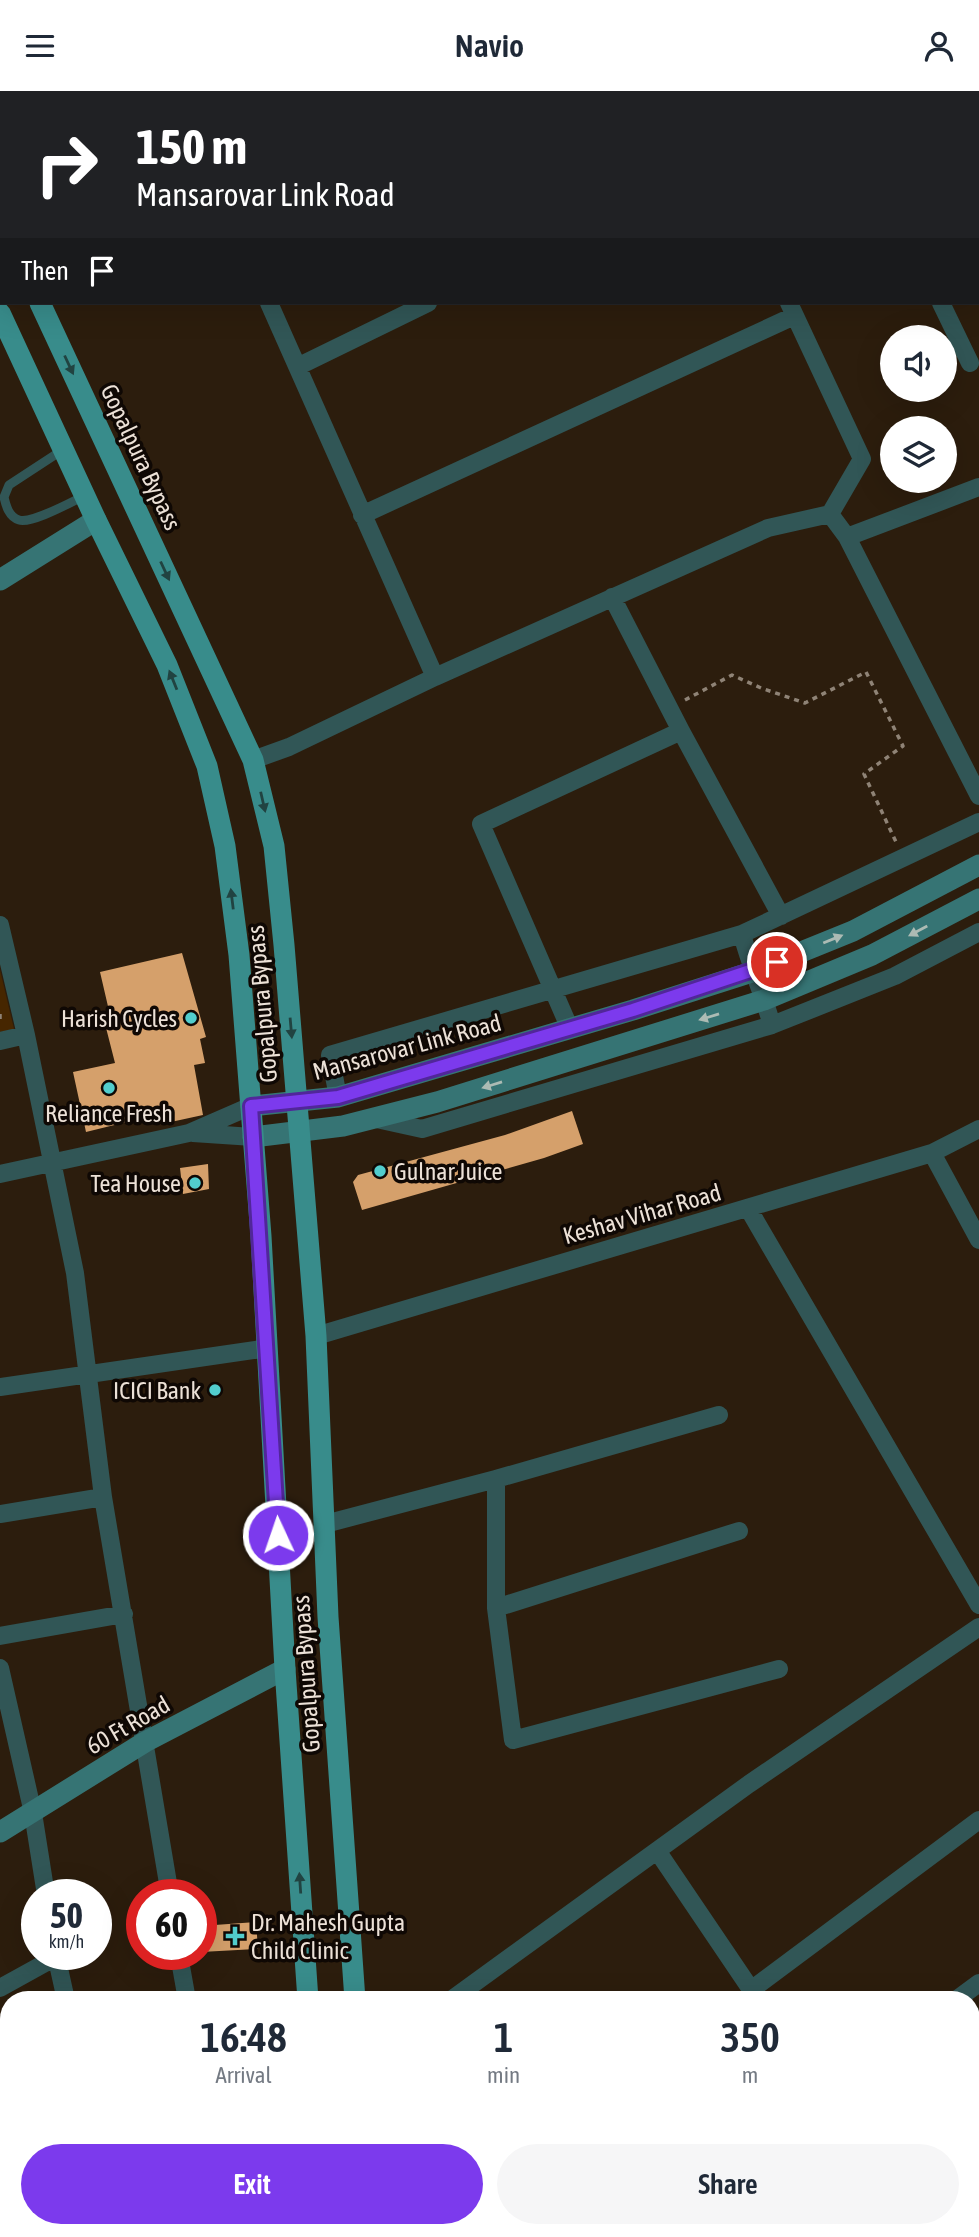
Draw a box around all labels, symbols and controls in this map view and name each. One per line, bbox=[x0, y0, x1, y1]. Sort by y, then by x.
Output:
icon: menu bbox=[21, 27, 59, 65]
text: Navio bbox=[455, 27, 524, 64]
icon: person bbox=[920, 27, 958, 65]
text: 150 m bbox=[136, 118, 247, 174]
icon: right bbox=[21, 119, 112, 210]
text: Mansarovar Link Road bbox=[136, 176, 395, 213]
icon: arrive bbox=[83, 252, 121, 290]
text: Then bbox=[21, 256, 69, 286]
map controls bbox=[880, 325, 957, 493]
button: sound bbox=[880, 325, 957, 402]
one-way arrow bbox=[64, 354, 75, 375]
street label: Gopalpura Bypass bbox=[95, 380, 187, 534]
button: layers bbox=[880, 416, 957, 493]
one-way arrow bbox=[159, 561, 171, 581]
one-way arrow bbox=[167, 670, 178, 691]
one-way arrow bbox=[258, 791, 269, 813]
one-way arrow bbox=[226, 888, 237, 910]
street label: Gopalpura Bypass bbox=[242, 924, 282, 1084]
one-way arrow bbox=[908, 924, 928, 936]
pin bbox=[747, 932, 807, 992]
one-way arrow bbox=[823, 933, 843, 945]
icon: arrive bbox=[758, 943, 796, 981]
place label: Harish Cycles bbox=[61, 1005, 177, 1032]
street label: Mansarovar Link Road bbox=[310, 1009, 504, 1085]
marker: Harish Cycles bbox=[183, 1010, 199, 1026]
one-way arrow bbox=[698, 1013, 719, 1023]
one-way arrow bbox=[286, 1017, 297, 1039]
marker: Reliance Fresh bbox=[101, 1080, 117, 1096]
one-way arrow bbox=[481, 1081, 502, 1091]
place label: Reliance Fresh bbox=[45, 1100, 173, 1127]
place label: Gulnar Juice bbox=[394, 1158, 502, 1185]
marker: Gulnar Juice bbox=[372, 1163, 388, 1179]
place label: Tea House bbox=[90, 1170, 181, 1197]
marker: Tea House bbox=[187, 1175, 203, 1191]
street label: Keshav Vihar Road bbox=[560, 1179, 724, 1249]
place label: ICICI Bank bbox=[113, 1377, 201, 1404]
marker: ICICI Bank bbox=[207, 1382, 223, 1398]
position arrow bbox=[241, 1498, 315, 1572]
street label: Gopalpura Bypass bbox=[287, 1594, 325, 1754]
street label: 60 Ft Road bbox=[82, 1690, 174, 1760]
one-way arrow bbox=[294, 1872, 305, 1894]
speed limit sign: 60 bbox=[126, 1879, 217, 1970]
text: 50 bbox=[50, 1895, 83, 1935]
place label: Dr. Mahesh Gupta Child Clinic bbox=[251, 1909, 405, 1964]
marker: Dr. Mahesh Gupta Child Clinic bbox=[225, 1926, 245, 1946]
text: km/h bbox=[49, 1931, 84, 1952]
text: 16:48 bbox=[200, 2013, 287, 2061]
text: 1 bbox=[494, 2013, 513, 2061]
text: 350 bbox=[720, 2013, 780, 2061]
text: Arrival bbox=[215, 2062, 272, 2088]
text: min bbox=[487, 2062, 520, 2088]
text: m bbox=[742, 2062, 758, 2088]
button: Exit bbox=[21, 2144, 483, 2224]
button: Share bbox=[497, 2144, 959, 2224]

